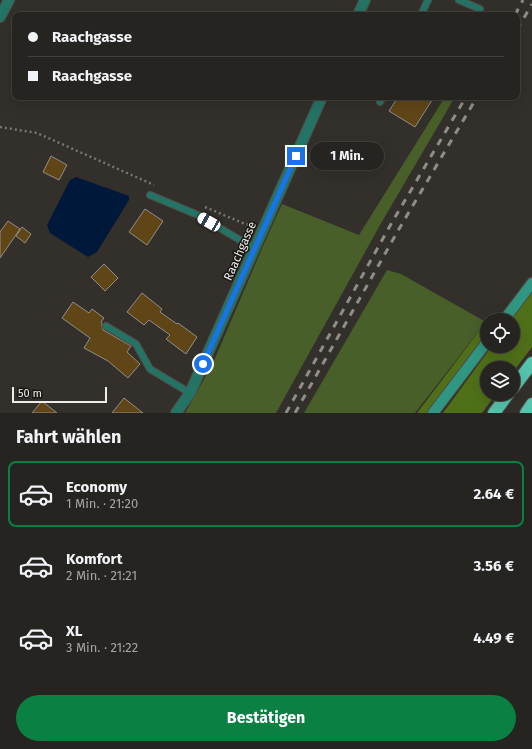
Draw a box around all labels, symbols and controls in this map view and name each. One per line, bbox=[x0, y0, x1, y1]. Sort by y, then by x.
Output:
text: Raachgasse bbox=[52, 28, 132, 46]
text: Raachgasse bbox=[52, 67, 132, 85]
callout: 1 Min. bbox=[310, 142, 384, 170]
route end bbox=[287, 147, 305, 165]
text: 1 Min. bbox=[330, 148, 364, 163]
car bbox=[196, 211, 222, 233]
street label: Raachgasse bbox=[221, 219, 259, 283]
map controls bbox=[480, 313, 520, 401]
button: locate bbox=[480, 313, 520, 353]
route start bbox=[194, 355, 212, 373]
button: layers bbox=[480, 361, 520, 401]
scale bar bbox=[12, 385, 107, 404]
text: 50 m bbox=[18, 387, 42, 400]
text: Fahrt wählen bbox=[16, 426, 121, 448]
icon: car bbox=[18, 476, 54, 512]
text: Economy bbox=[66, 478, 127, 496]
text: 2.64 € bbox=[473, 485, 514, 503]
text: 1 Min. · 21:20 bbox=[66, 496, 138, 511]
icon: car bbox=[18, 548, 54, 584]
text: Komfort bbox=[66, 550, 122, 568]
text: 3.56 € bbox=[474, 557, 514, 575]
text: 2 Min. · 21:21 bbox=[66, 568, 137, 583]
icon: car bbox=[18, 620, 54, 656]
text: XL bbox=[66, 622, 82, 640]
text: 4.49 € bbox=[473, 629, 514, 647]
text: 3 Min. · 21:22 bbox=[66, 640, 138, 655]
button: Bestätigen bbox=[16, 695, 516, 741]

